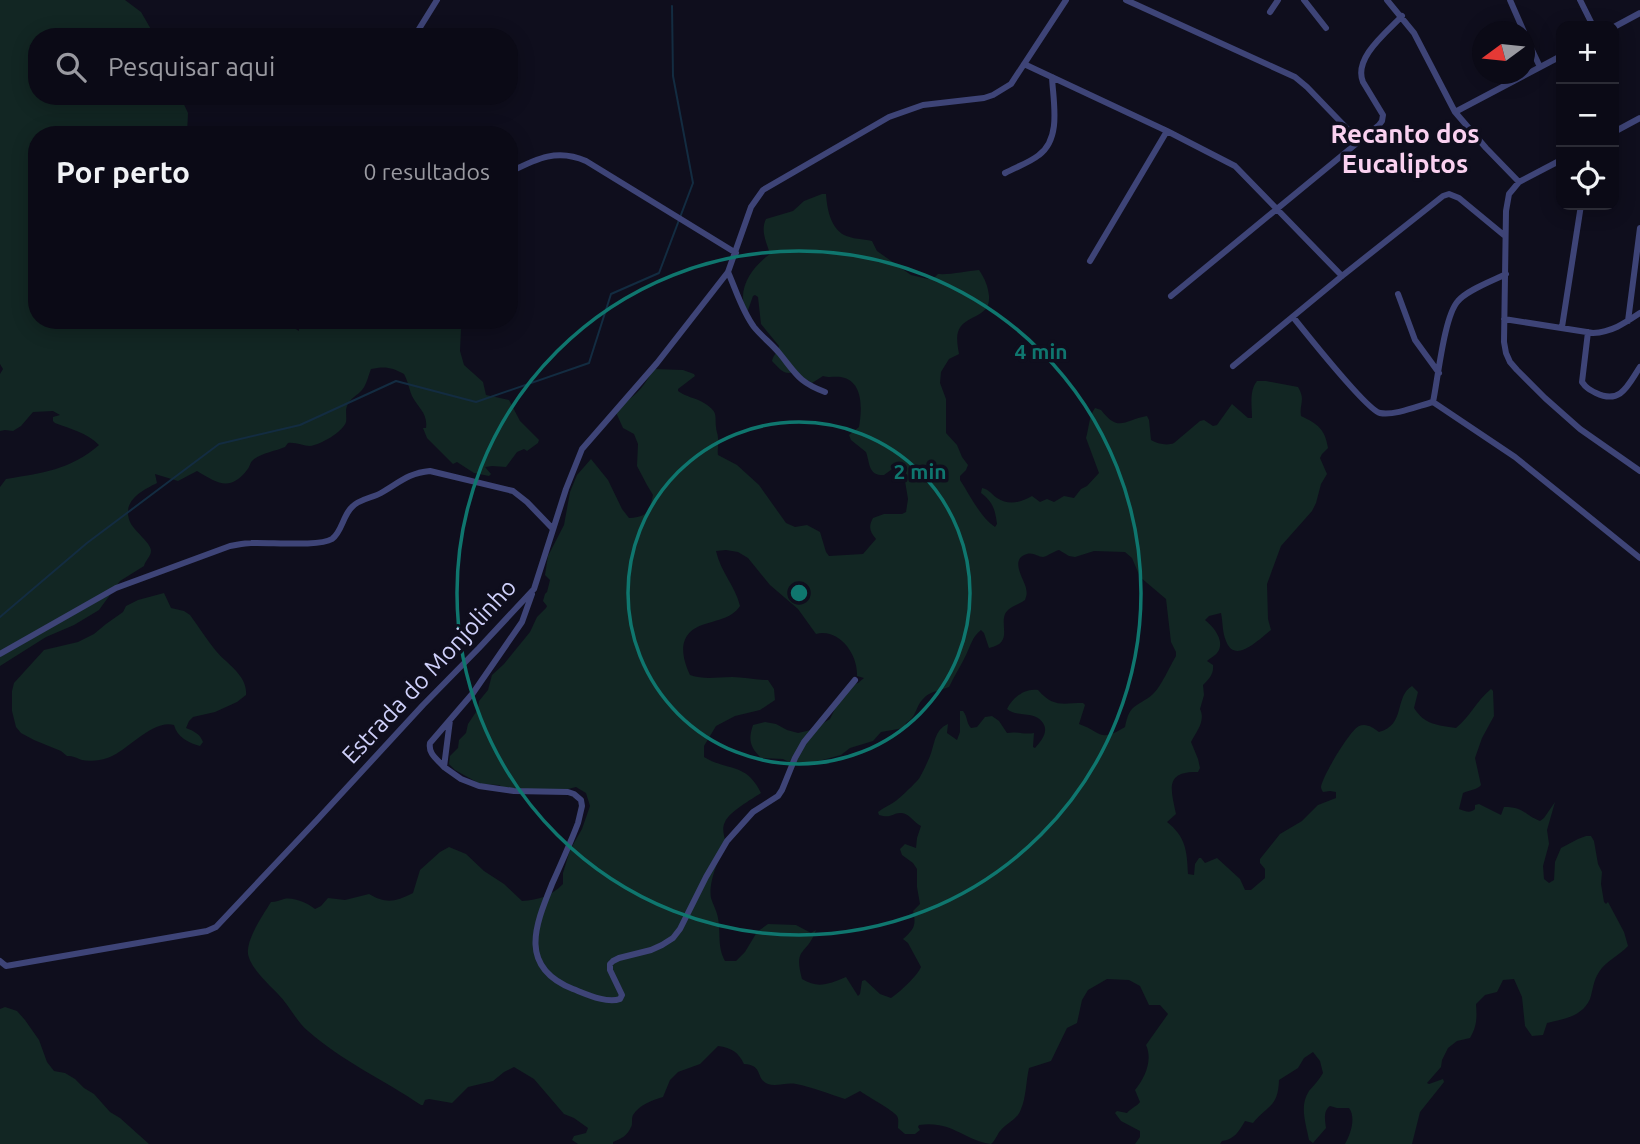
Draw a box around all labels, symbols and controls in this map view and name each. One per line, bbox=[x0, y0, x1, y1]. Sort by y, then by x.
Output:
north arrow bbox=[1472, 21, 1535, 84]
map controls bbox=[1556, 21, 1619, 210]
button: + bbox=[1556, 21, 1619, 84]
search box bbox=[28, 28, 518, 105]
icon: search bbox=[52, 48, 90, 86]
text: Pesquisar aqui bbox=[108, 52, 275, 81]
button: − bbox=[1556, 84, 1619, 147]
district label: Recanto dos Eucaliptos bbox=[1330, 119, 1480, 178]
button: locate bbox=[1556, 147, 1619, 210]
text: Por perto bbox=[56, 155, 190, 189]
text: 0 resultados bbox=[364, 159, 490, 184]
text: 4 min bbox=[1014, 339, 1068, 363]
text: 2 min bbox=[893, 459, 947, 483]
street label: Estrada do Monjolinho bbox=[337, 573, 521, 769]
centre of rings bbox=[787, 581, 811, 605]

